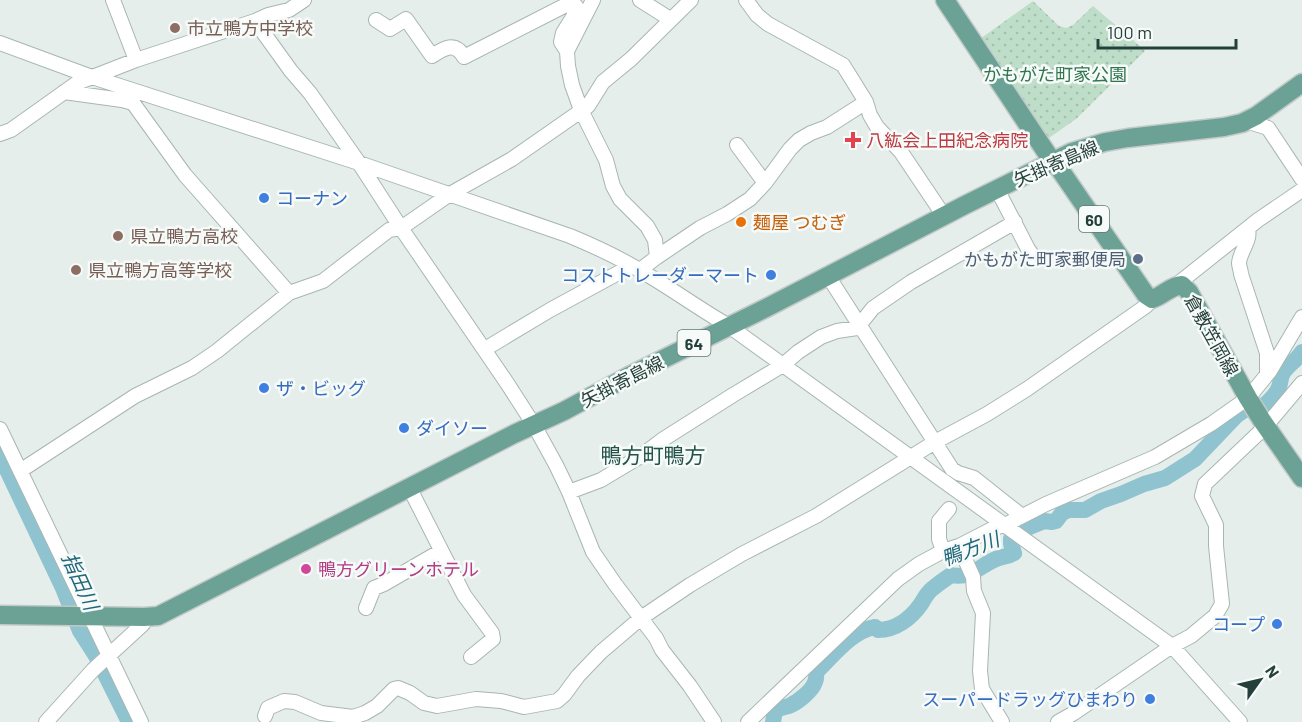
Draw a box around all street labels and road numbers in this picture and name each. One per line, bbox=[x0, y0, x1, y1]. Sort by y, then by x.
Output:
street label: 矢掛寄島線 bbox=[1010, 135, 1102, 191]
road number: 60 bbox=[1079, 206, 1109, 232]
street label: 倉敷笠岡線 bbox=[1181, 290, 1243, 380]
road number: 64 bbox=[678, 330, 710, 356]
street label: 矢掛寄島線 bbox=[577, 351, 667, 411]

